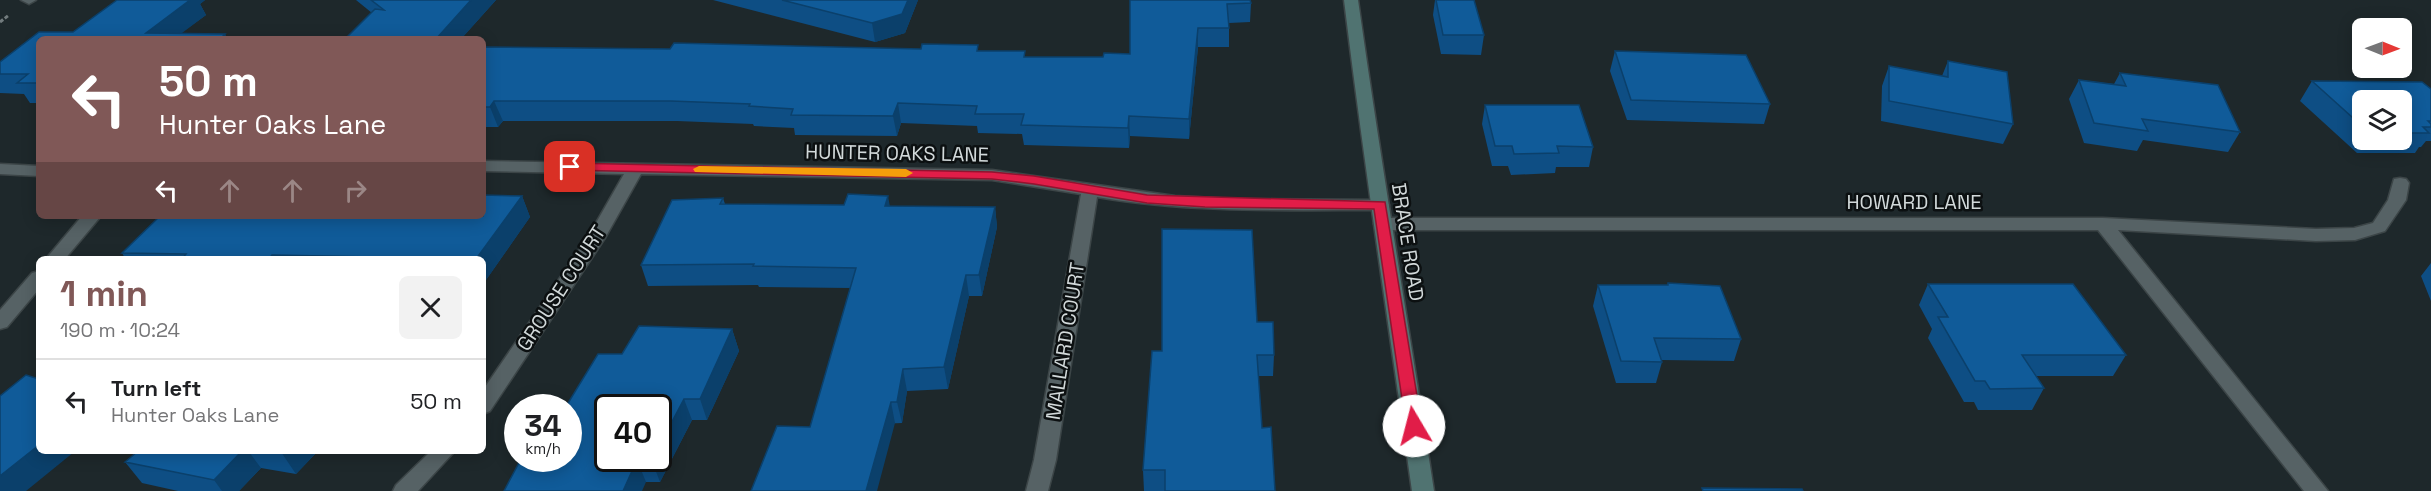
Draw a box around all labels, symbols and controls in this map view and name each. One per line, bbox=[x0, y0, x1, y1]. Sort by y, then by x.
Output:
north arrow bbox=[2352, 18, 2412, 78]
map controls bbox=[2352, 18, 2412, 150]
text: 50 m bbox=[159, 55, 258, 108]
icon: left bbox=[60, 60, 138, 138]
button: layers bbox=[2352, 90, 2412, 150]
text: Hunter Oaks Lane bbox=[159, 107, 386, 142]
street label: HUNTER OAKS LANE bbox=[805, 138, 989, 168]
pin bbox=[544, 141, 595, 192]
icon: arrive bbox=[553, 150, 586, 183]
icon: left bbox=[150, 174, 183, 207]
icon: ahead bbox=[213, 174, 246, 207]
icon: ahead bbox=[276, 174, 309, 207]
icon: right bbox=[339, 174, 372, 207]
street label: BRACE ROAD bbox=[1386, 181, 1430, 303]
street label: HOWARD LANE bbox=[1846, 189, 1982, 215]
street label: GROUSE COURT bbox=[511, 220, 611, 356]
street label: MALLARD COURT bbox=[1040, 260, 1090, 422]
text: 1 min bbox=[60, 271, 148, 317]
button: close bbox=[399, 276, 462, 339]
text: 190 m · 10:24 bbox=[60, 317, 180, 343]
text: Turn left bbox=[111, 374, 201, 402]
icon: left bbox=[60, 385, 93, 418]
text: 50 m bbox=[410, 387, 462, 415]
speed limit sign: 40 bbox=[594, 394, 672, 472]
position arrow bbox=[1382, 394, 1446, 458]
text: Hunter Oaks Lane bbox=[111, 402, 279, 428]
text: 34 bbox=[524, 406, 562, 445]
text: km/h bbox=[525, 439, 561, 458]

